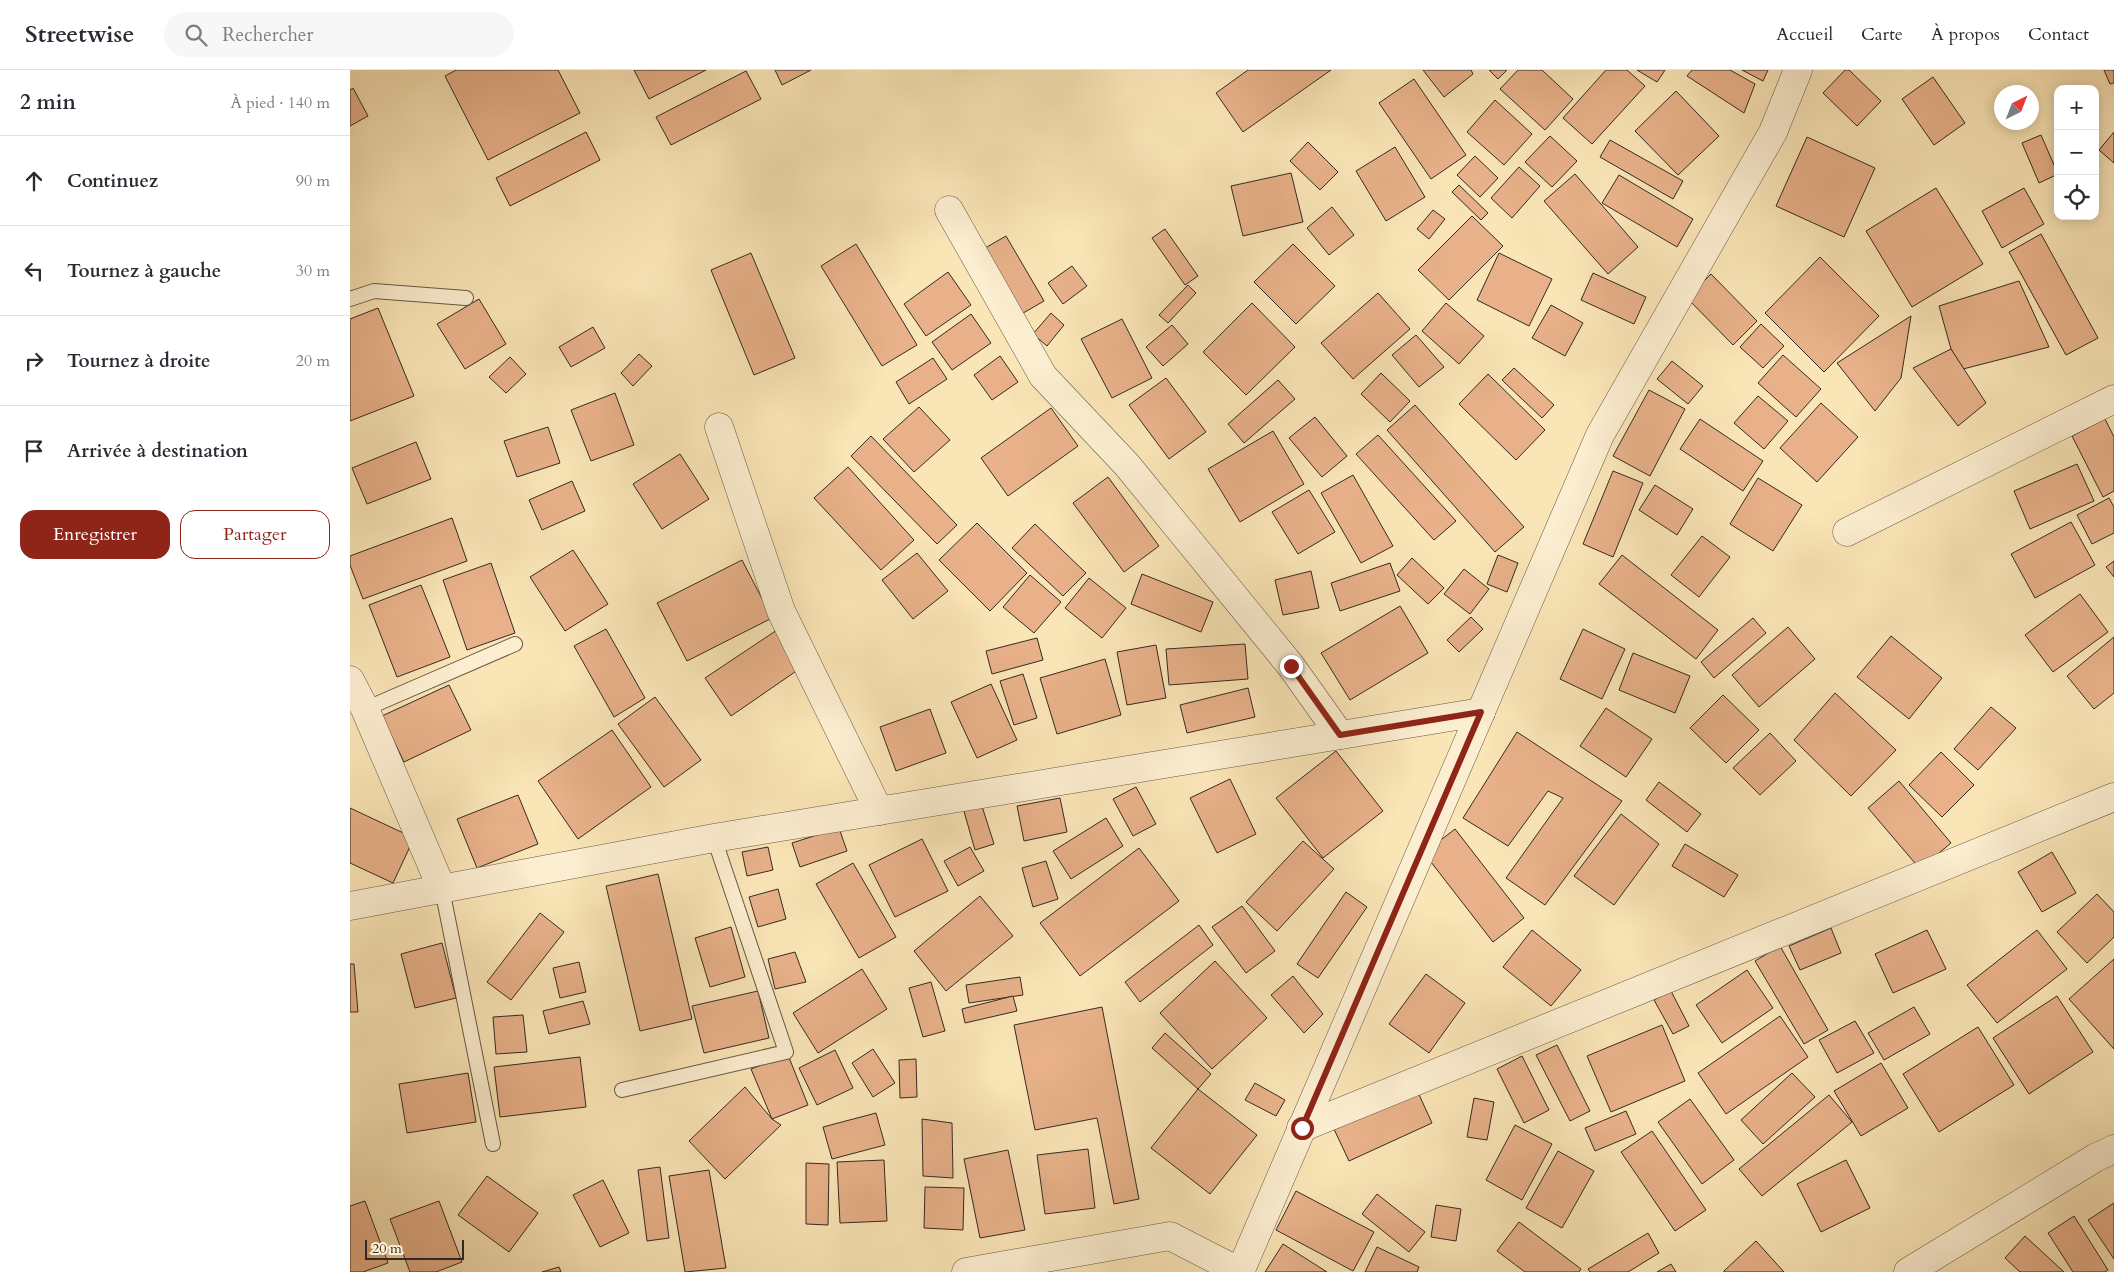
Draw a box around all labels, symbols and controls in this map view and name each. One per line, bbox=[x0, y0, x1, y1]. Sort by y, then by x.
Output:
search box bbox=[164, 12, 514, 57]
text: Streetwise bbox=[25, 18, 134, 51]
icon: search bbox=[182, 21, 210, 49]
text: Rechercher bbox=[222, 22, 313, 48]
text: Accueil bbox=[1776, 22, 1833, 47]
text: Carte bbox=[1861, 22, 1903, 47]
text: À propos bbox=[1931, 22, 2000, 47]
text: Contact bbox=[2028, 22, 2089, 47]
north arrow bbox=[1994, 85, 2039, 130]
map controls bbox=[2054, 85, 2099, 220]
button: + bbox=[2054, 85, 2099, 130]
text: 2 min bbox=[20, 88, 76, 117]
text: À pied · 140 m bbox=[230, 92, 330, 114]
button: − bbox=[2054, 130, 2099, 175]
icon: ahead bbox=[20, 167, 48, 195]
text: Continuez bbox=[67, 168, 158, 194]
text: 90 m bbox=[296, 170, 330, 192]
button: locate bbox=[2054, 175, 2099, 220]
icon: left bbox=[20, 257, 48, 285]
text: Tournez à gauche bbox=[67, 258, 221, 284]
text: 30 m bbox=[296, 260, 330, 282]
icon: right bbox=[20, 347, 48, 375]
text: Tournez à droite bbox=[67, 348, 210, 374]
text: 20 m bbox=[296, 350, 330, 372]
icon: arrive bbox=[20, 437, 48, 465]
text: Arrivée à destination bbox=[67, 438, 248, 464]
button: Enregistrer bbox=[20, 510, 170, 559]
button: Partager bbox=[180, 510, 330, 559]
route end bbox=[1280, 655, 1303, 678]
route start bbox=[1291, 1117, 1314, 1140]
scale bar bbox=[365, 1237, 464, 1260]
text: 20 m bbox=[372, 1239, 402, 1258]

